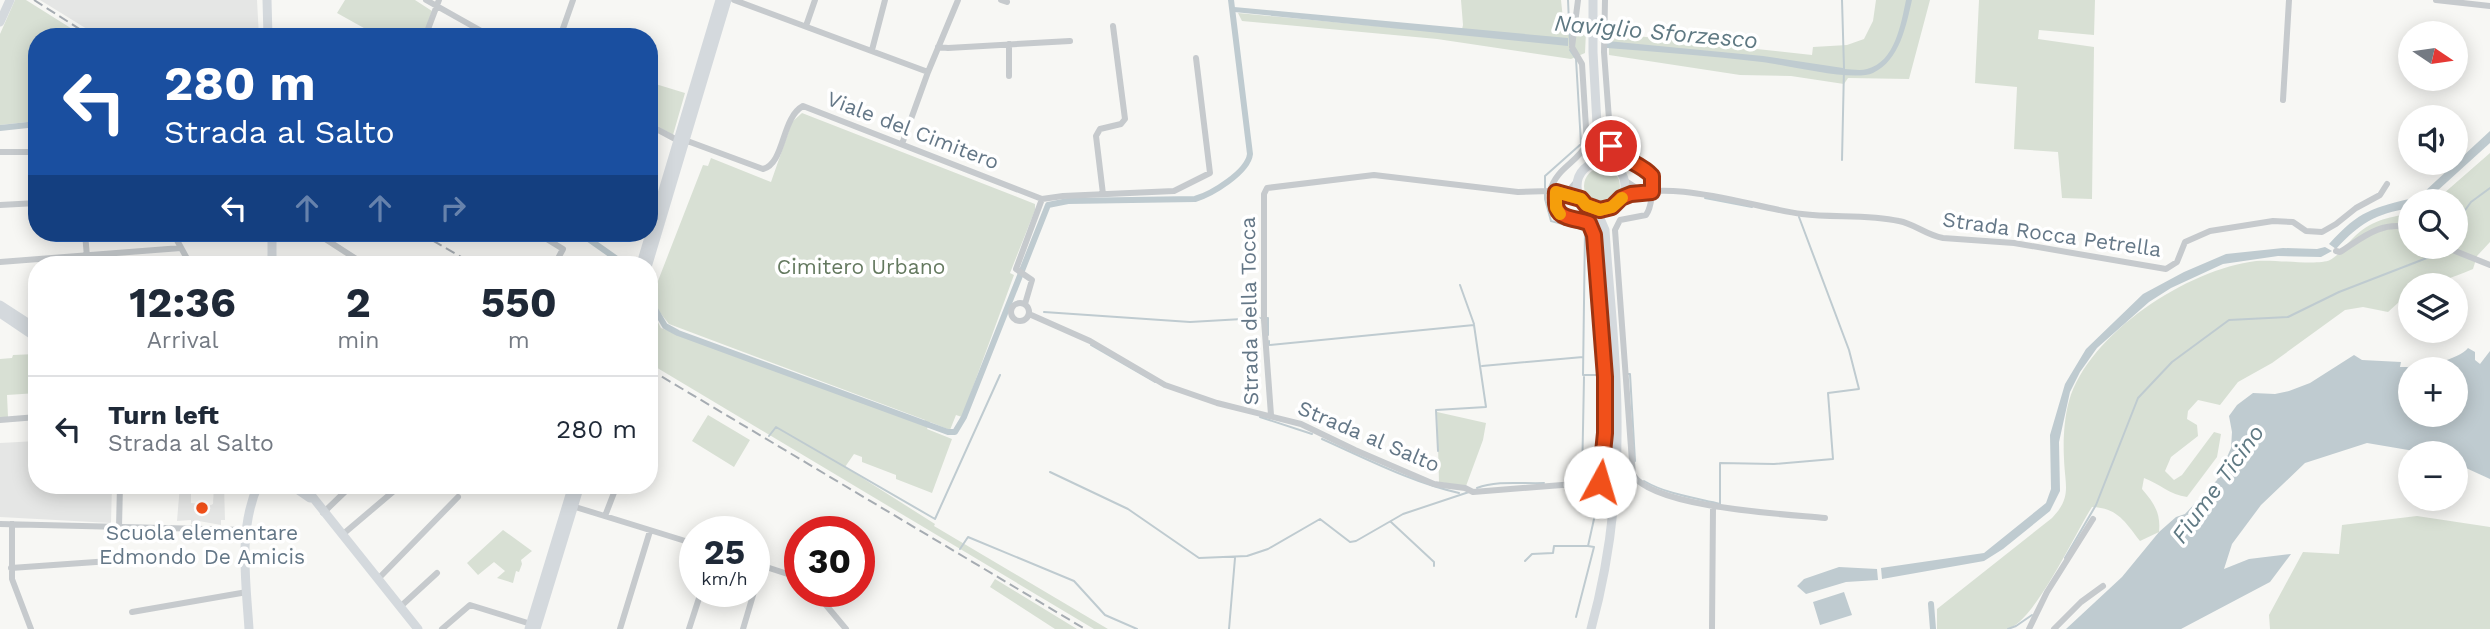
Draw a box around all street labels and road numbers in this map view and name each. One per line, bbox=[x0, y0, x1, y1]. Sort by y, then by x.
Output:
street label: Viale del Cimitero bbox=[823, 86, 1003, 174]
street label: Strada Rocca Petrella bbox=[1941, 206, 2163, 262]
street label: Strada della Tocca bbox=[1235, 216, 1263, 406]
street label: Strada al Salto bbox=[1294, 395, 1444, 477]

